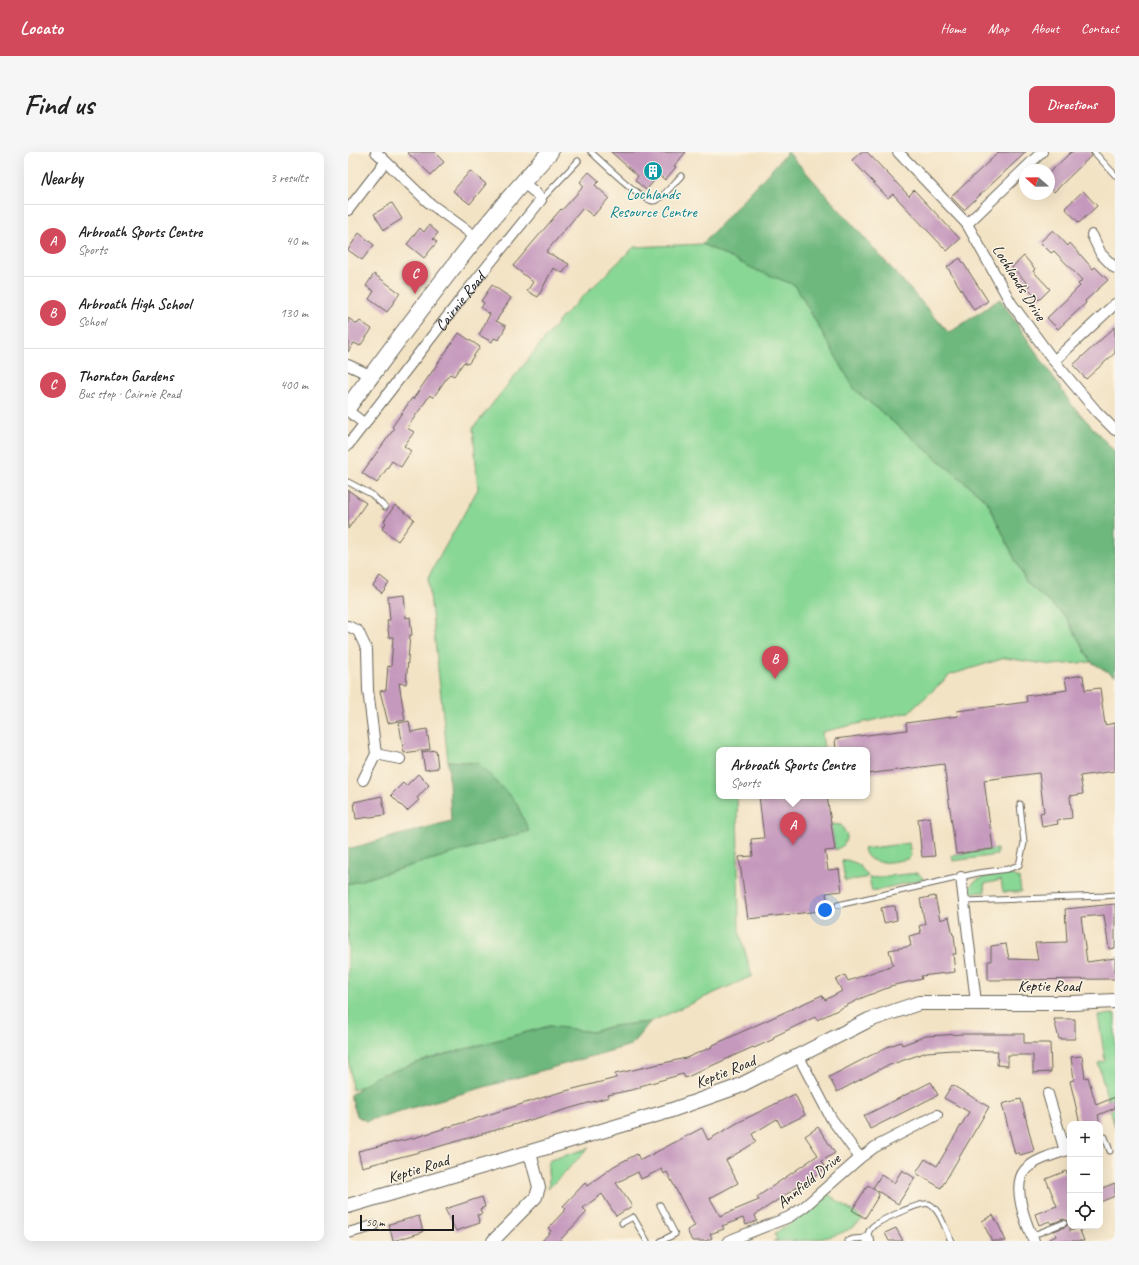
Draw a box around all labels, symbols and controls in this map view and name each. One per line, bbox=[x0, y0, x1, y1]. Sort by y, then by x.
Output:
text: Locato bbox=[20, 16, 63, 40]
text: Home bbox=[940, 20, 966, 37]
text: Map bbox=[988, 20, 1009, 37]
text: About bbox=[1031, 20, 1059, 37]
text: Contact bbox=[1081, 20, 1119, 37]
button: Directions bbox=[1029, 86, 1115, 123]
text: Find us bbox=[24, 87, 94, 122]
building icon: Lochlands Resource Centre bbox=[642, 160, 664, 182]
north arrow bbox=[1019, 164, 1055, 200]
text: Nearby bbox=[40, 168, 83, 189]
text: 3 results bbox=[270, 170, 308, 186]
place label: Lochlands Resource Centre bbox=[609, 184, 699, 222]
text: Arbroath Sports Centre bbox=[78, 223, 202, 242]
text: A bbox=[50, 233, 56, 249]
text: 40 m bbox=[286, 233, 308, 249]
street label: Lochlands Drive bbox=[988, 241, 1051, 326]
text: Sports bbox=[78, 242, 107, 258]
pin: C bbox=[402, 261, 428, 294]
street label: Cairnie Road bbox=[431, 266, 491, 335]
text: Arbroath High School bbox=[78, 295, 191, 314]
text: B bbox=[50, 305, 56, 321]
text: 130 m bbox=[280, 305, 308, 321]
text: School bbox=[78, 314, 106, 330]
text: Thornton Gardens bbox=[78, 367, 173, 386]
text: C bbox=[50, 377, 56, 393]
text: 400 m bbox=[280, 377, 308, 393]
text: Bus stop · Cairnie Road bbox=[78, 386, 181, 402]
pin: B bbox=[762, 646, 788, 679]
popup bbox=[716, 747, 870, 799]
text: Arbroath Sports Centre bbox=[731, 756, 855, 775]
text: Sports bbox=[731, 775, 760, 791]
pin: A bbox=[780, 812, 806, 845]
your location bbox=[815, 900, 835, 920]
street label: Keptie Road bbox=[1018, 976, 1083, 996]
street label: Keptie Road bbox=[693, 1050, 761, 1093]
map controls bbox=[1067, 1121, 1103, 1229]
button: + bbox=[1067, 1121, 1103, 1157]
street label: Annfield Drive bbox=[773, 1148, 846, 1213]
street label: Keptie Road bbox=[385, 1149, 454, 1188]
button: − bbox=[1067, 1157, 1103, 1193]
button: locate bbox=[1067, 1193, 1103, 1229]
scale bar bbox=[360, 1213, 454, 1232]
text: 50 m bbox=[366, 1215, 385, 1229]

